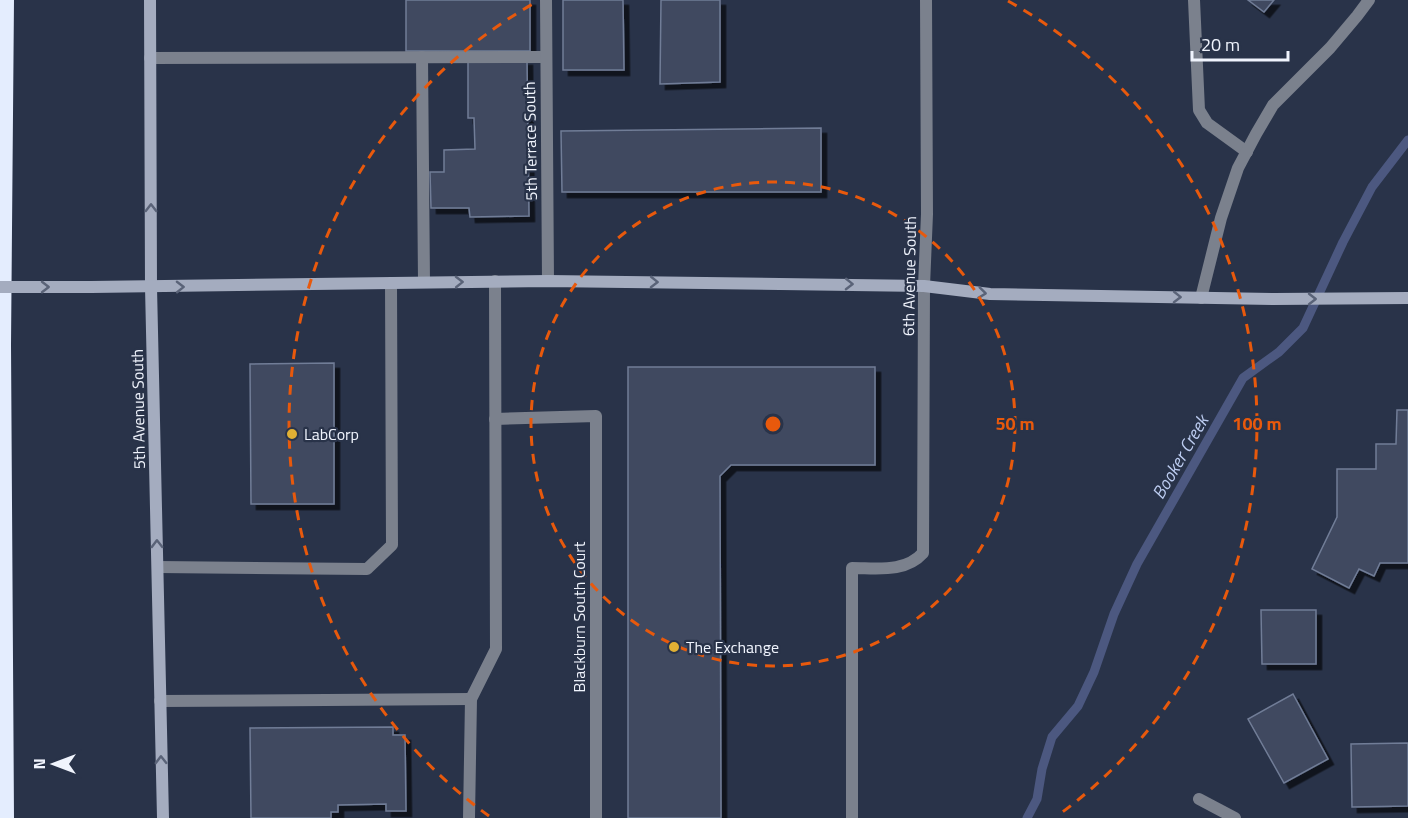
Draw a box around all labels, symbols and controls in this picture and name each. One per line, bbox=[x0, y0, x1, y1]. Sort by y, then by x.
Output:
scale bar bbox=[1192, 24, 1288, 62]
text: 20 m bbox=[1201, 31, 1240, 58]
street label: 5th Terrace South bbox=[517, 81, 543, 201]
one-way arrow bbox=[145, 203, 157, 212]
street label: 6th Avenue South bbox=[896, 216, 922, 336]
one-way arrow bbox=[455, 275, 464, 288]
one-way arrow bbox=[650, 276, 659, 288]
one-way arrow bbox=[845, 278, 854, 290]
one-way arrow bbox=[41, 281, 50, 293]
one-way arrow bbox=[176, 281, 185, 293]
one-way arrow bbox=[977, 287, 987, 299]
one-way arrow bbox=[1172, 291, 1181, 304]
one-way arrow bbox=[1307, 293, 1316, 306]
street label: 5th Avenue South bbox=[125, 349, 151, 469]
water label: Booker Creek bbox=[1145, 408, 1216, 504]
text: 50 m bbox=[995, 410, 1035, 437]
text: 100 m bbox=[1232, 410, 1282, 437]
centre of rings bbox=[763, 414, 783, 434]
place label: LabCorp bbox=[304, 422, 359, 446]
marker: LabCorp bbox=[285, 427, 299, 441]
one-way arrow bbox=[151, 539, 163, 548]
street label: Blackburn South Court bbox=[567, 541, 591, 692]
place label: The Exchange bbox=[686, 635, 779, 659]
marker: The Exchange bbox=[667, 640, 681, 654]
north arrow bbox=[24, 734, 84, 794]
one-way arrow bbox=[155, 755, 168, 764]
text: N bbox=[27, 758, 51, 770]

